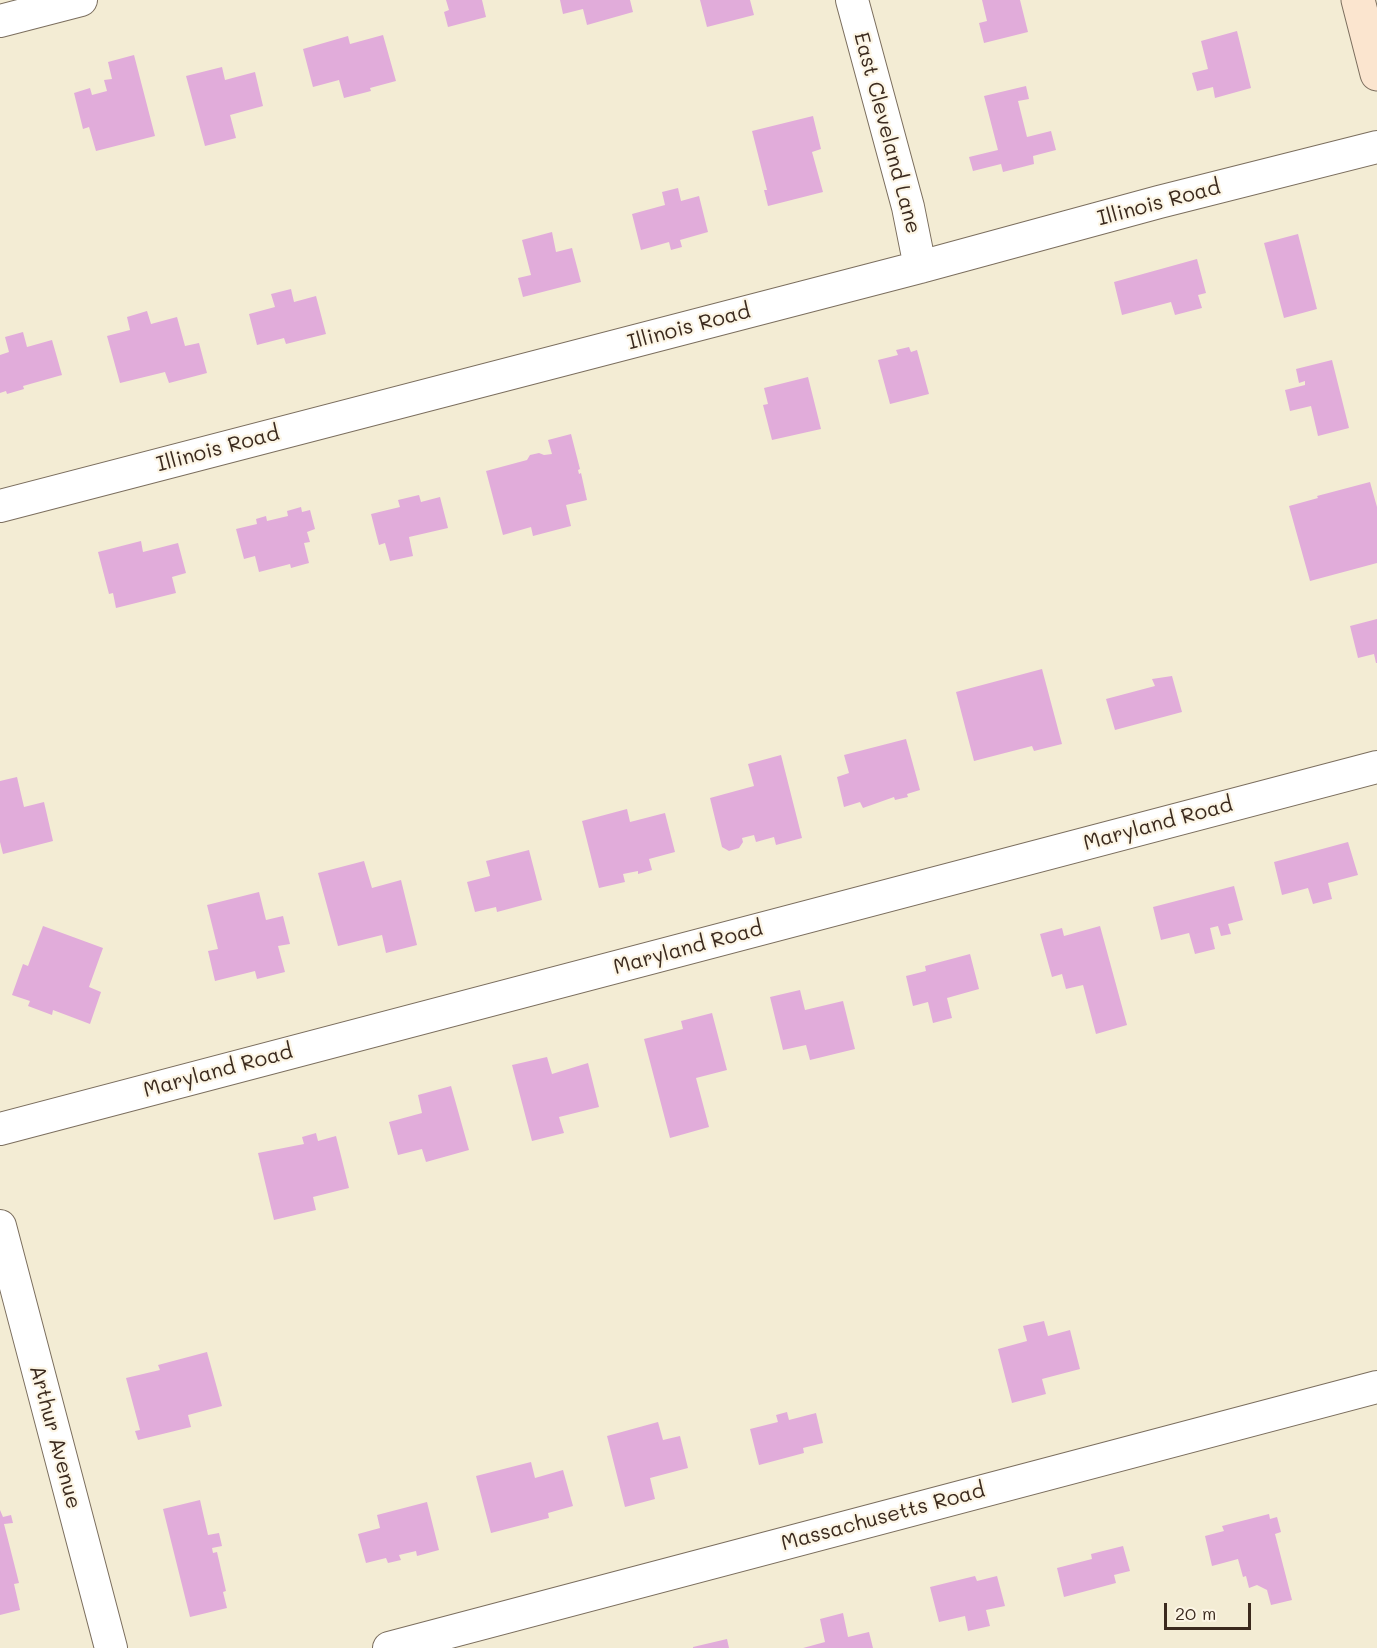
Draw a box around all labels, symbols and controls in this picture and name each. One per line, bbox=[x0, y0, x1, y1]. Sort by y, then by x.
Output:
street label: East Cleveland Lane bbox=[848, 30, 926, 236]
street label: Illinois Road bbox=[1095, 175, 1223, 231]
street label: Illinois Road bbox=[625, 299, 753, 355]
street label: Illinois Road bbox=[154, 421, 282, 477]
street label: Maryland Road bbox=[1081, 792, 1235, 856]
street label: Maryland Road bbox=[611, 916, 765, 980]
street label: Maryland Road bbox=[141, 1039, 295, 1103]
street label: Arthur Avenue bbox=[24, 1362, 86, 1512]
street label: Massachusetts Road bbox=[778, 1478, 988, 1556]
scale bar bbox=[1167, 1591, 1254, 1629]
text: 20 m bbox=[1175, 1601, 1216, 1625]

